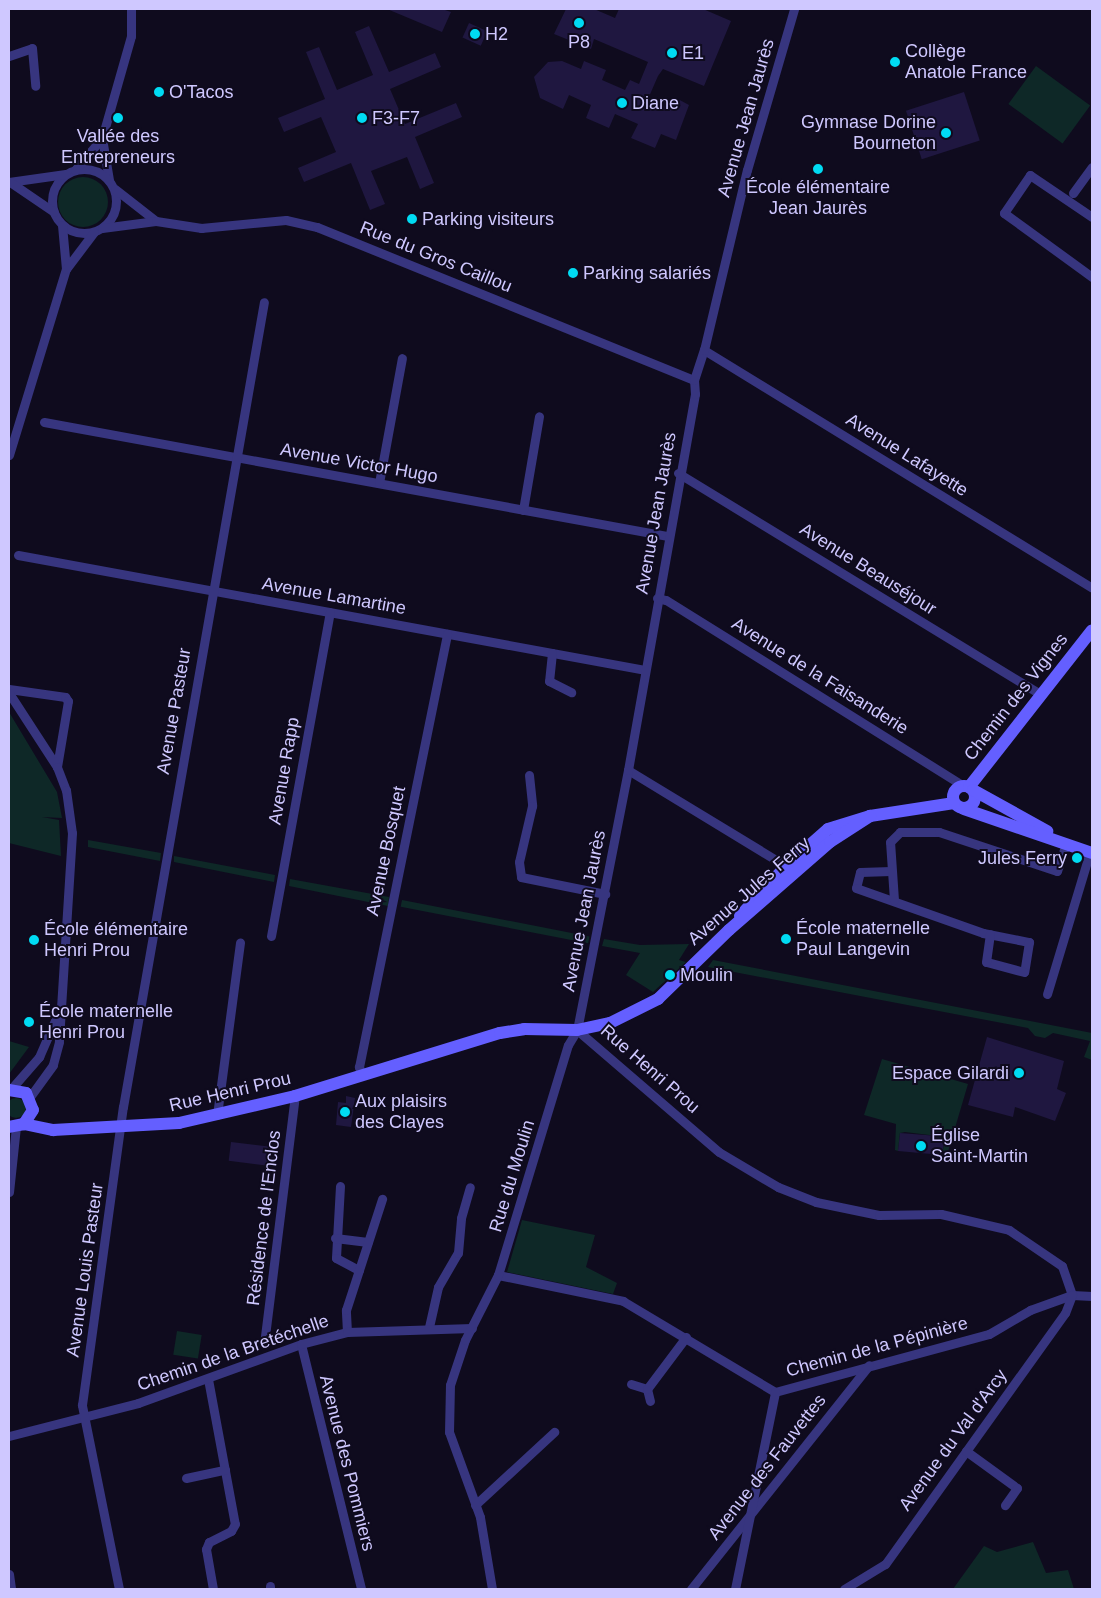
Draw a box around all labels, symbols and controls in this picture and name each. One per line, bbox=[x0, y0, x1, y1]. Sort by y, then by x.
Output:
marker: P8 bbox=[573, 17, 585, 29]
place label: H2 bbox=[485, 23, 508, 45]
marker: H2 bbox=[469, 28, 481, 40]
place label: P8 bbox=[568, 31, 590, 53]
street label: Avenue Jean Jaurès bbox=[713, 36, 779, 200]
place label: Collège Anatole France bbox=[905, 41, 1027, 84]
place label: E1 bbox=[682, 42, 704, 64]
marker: E1 bbox=[666, 47, 678, 59]
marker: Collège Anatole France bbox=[889, 56, 901, 68]
place label: O'Tacos bbox=[169, 81, 233, 103]
marker: O'Tacos bbox=[153, 86, 165, 98]
place label: Diane bbox=[632, 92, 679, 114]
marker: Diane bbox=[616, 97, 628, 109]
place label: F3-F7 bbox=[372, 107, 420, 129]
marker: Vallée des Entrepreneurs bbox=[112, 112, 124, 124]
marker: F3-F7 bbox=[356, 112, 368, 124]
place label: Gymnase Dorine Bourneton bbox=[801, 112, 936, 154]
place label: Vallée des Entrepreneurs bbox=[61, 126, 175, 168]
marker: Gymnase Dorine Bourneton bbox=[940, 127, 952, 139]
marker: École élémentaire Jean Jaurès bbox=[812, 163, 824, 175]
place label: École élémentaire Jean Jaurès bbox=[746, 177, 890, 220]
place label: Parking visiteurs bbox=[422, 208, 554, 230]
marker: Parking visiteurs bbox=[406, 213, 418, 225]
street label: Rue du Gros Caillou bbox=[357, 217, 515, 297]
place label: Parking salariés bbox=[583, 262, 711, 284]
marker: Parking salariés bbox=[567, 267, 579, 279]
street label: Avenue Lafayette bbox=[842, 409, 972, 501]
street label: Avenue Jean Jaurès bbox=[631, 430, 681, 596]
street label: Avenue Victor Hugo bbox=[279, 439, 439, 487]
street label: Avenue Beauséjour bbox=[796, 518, 940, 620]
street label: Avenue Lamartine bbox=[260, 573, 408, 619]
street label: Avenue de la Faisanderie bbox=[728, 613, 912, 739]
street label: Chemin des Vignes bbox=[960, 629, 1072, 765]
street label: Avenue Pasteur bbox=[152, 646, 196, 776]
street label: Avenue Rapp bbox=[264, 716, 304, 826]
street label: Avenue Bosquet bbox=[362, 784, 410, 918]
street label: Avenue Jean Jaurès bbox=[558, 829, 610, 993]
street label: Avenue Jules Ferry bbox=[684, 832, 814, 950]
place label: Jules Ferry bbox=[978, 847, 1067, 869]
marker: Jules Ferry bbox=[1071, 852, 1083, 864]
place label: École maternelle Paul Langevin bbox=[796, 918, 930, 961]
place label: École élémentaire Henri Prou bbox=[44, 919, 188, 962]
marker: École maternelle Paul Langevin bbox=[780, 933, 792, 945]
marker: École élémentaire Henri Prou bbox=[28, 934, 40, 946]
place label: Moulin bbox=[680, 964, 733, 986]
marker: Moulin bbox=[664, 969, 676, 981]
place label: École maternelle Henri Prou bbox=[39, 1001, 173, 1044]
marker: École maternelle Henri Prou bbox=[23, 1016, 35, 1028]
street label: Rue Henri Prou bbox=[596, 1020, 704, 1118]
place label: Espace Gilardi bbox=[892, 1062, 1009, 1084]
marker: Espace Gilardi bbox=[1013, 1067, 1025, 1079]
street label: Rue Henri Prou bbox=[167, 1068, 293, 1116]
place label: Aux plaisirs des Clayes bbox=[355, 1091, 447, 1134]
marker: Aux plaisirs des Clayes bbox=[339, 1106, 351, 1118]
street label: Rue du Moulin bbox=[485, 1117, 539, 1235]
place label: Église Saint-Martin bbox=[931, 1125, 1028, 1168]
street label: Résidence de l'Enclos bbox=[243, 1129, 285, 1307]
marker: Église Saint-Martin bbox=[915, 1140, 927, 1152]
street label: Avenue Louis Pasteur bbox=[62, 1181, 108, 1359]
street label: Chemin de la Bretéchelle bbox=[134, 1310, 332, 1396]
street label: Chemin de la Pépinière bbox=[784, 1312, 970, 1382]
street label: Avenue du Val d'Arcy bbox=[894, 1365, 1012, 1515]
street label: Avenue des Pommiers bbox=[315, 1373, 379, 1553]
street label: Avenue des Fauvettes bbox=[703, 1390, 831, 1544]

